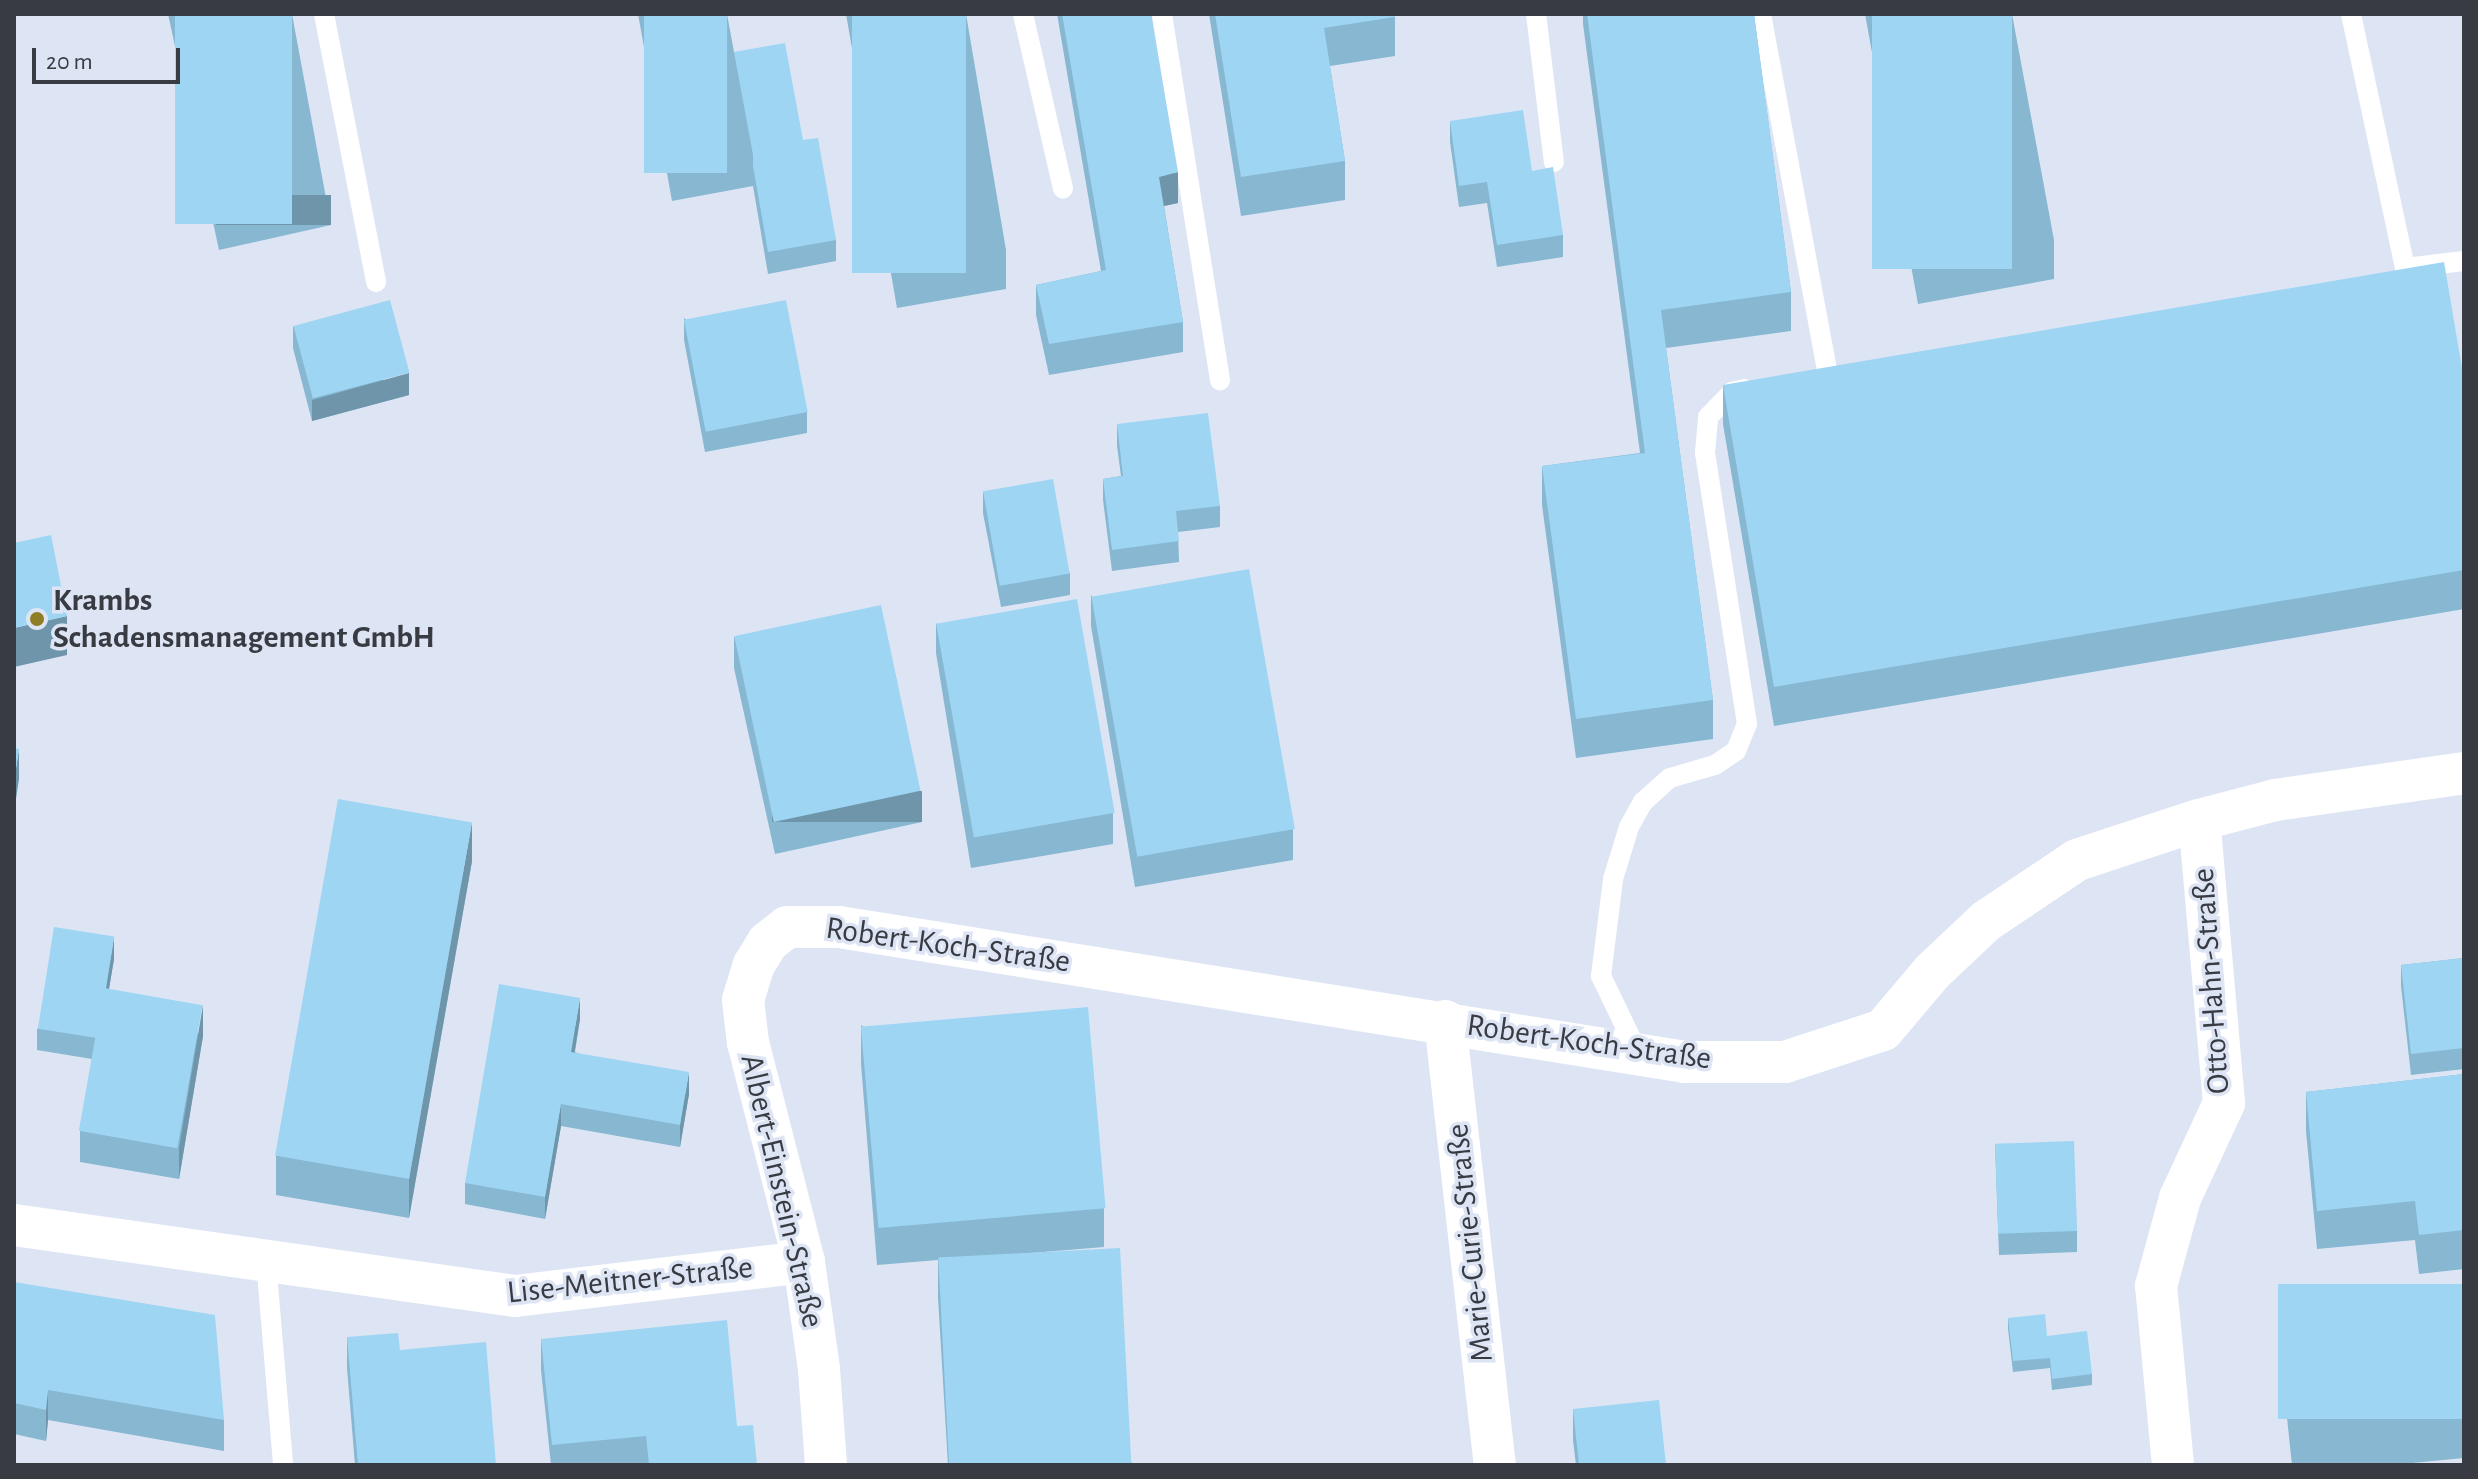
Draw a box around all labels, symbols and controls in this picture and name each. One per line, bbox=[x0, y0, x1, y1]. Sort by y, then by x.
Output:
scale bar bbox=[36, 32, 184, 82]
text: 20 m bbox=[46, 50, 93, 74]
place label: Krambs Schadensmanagement GmbH bbox=[53, 582, 435, 657]
marker: Krambs Schadensmanagement GmbH bbox=[28, 610, 46, 628]
street label: Otto-Hahn-Straße bbox=[2184, 867, 2238, 1095]
street label: Robert-Koch-Straße bbox=[823, 909, 1073, 981]
street label: Robert-Koch-Straße bbox=[1464, 1006, 1714, 1078]
street label: Albert-Einstein-Straße bbox=[732, 1051, 832, 1331]
street label: Marie-Curie-Straße bbox=[1438, 1122, 1502, 1364]
street label: Lise-Meitner-Straße bbox=[505, 1248, 755, 1312]

